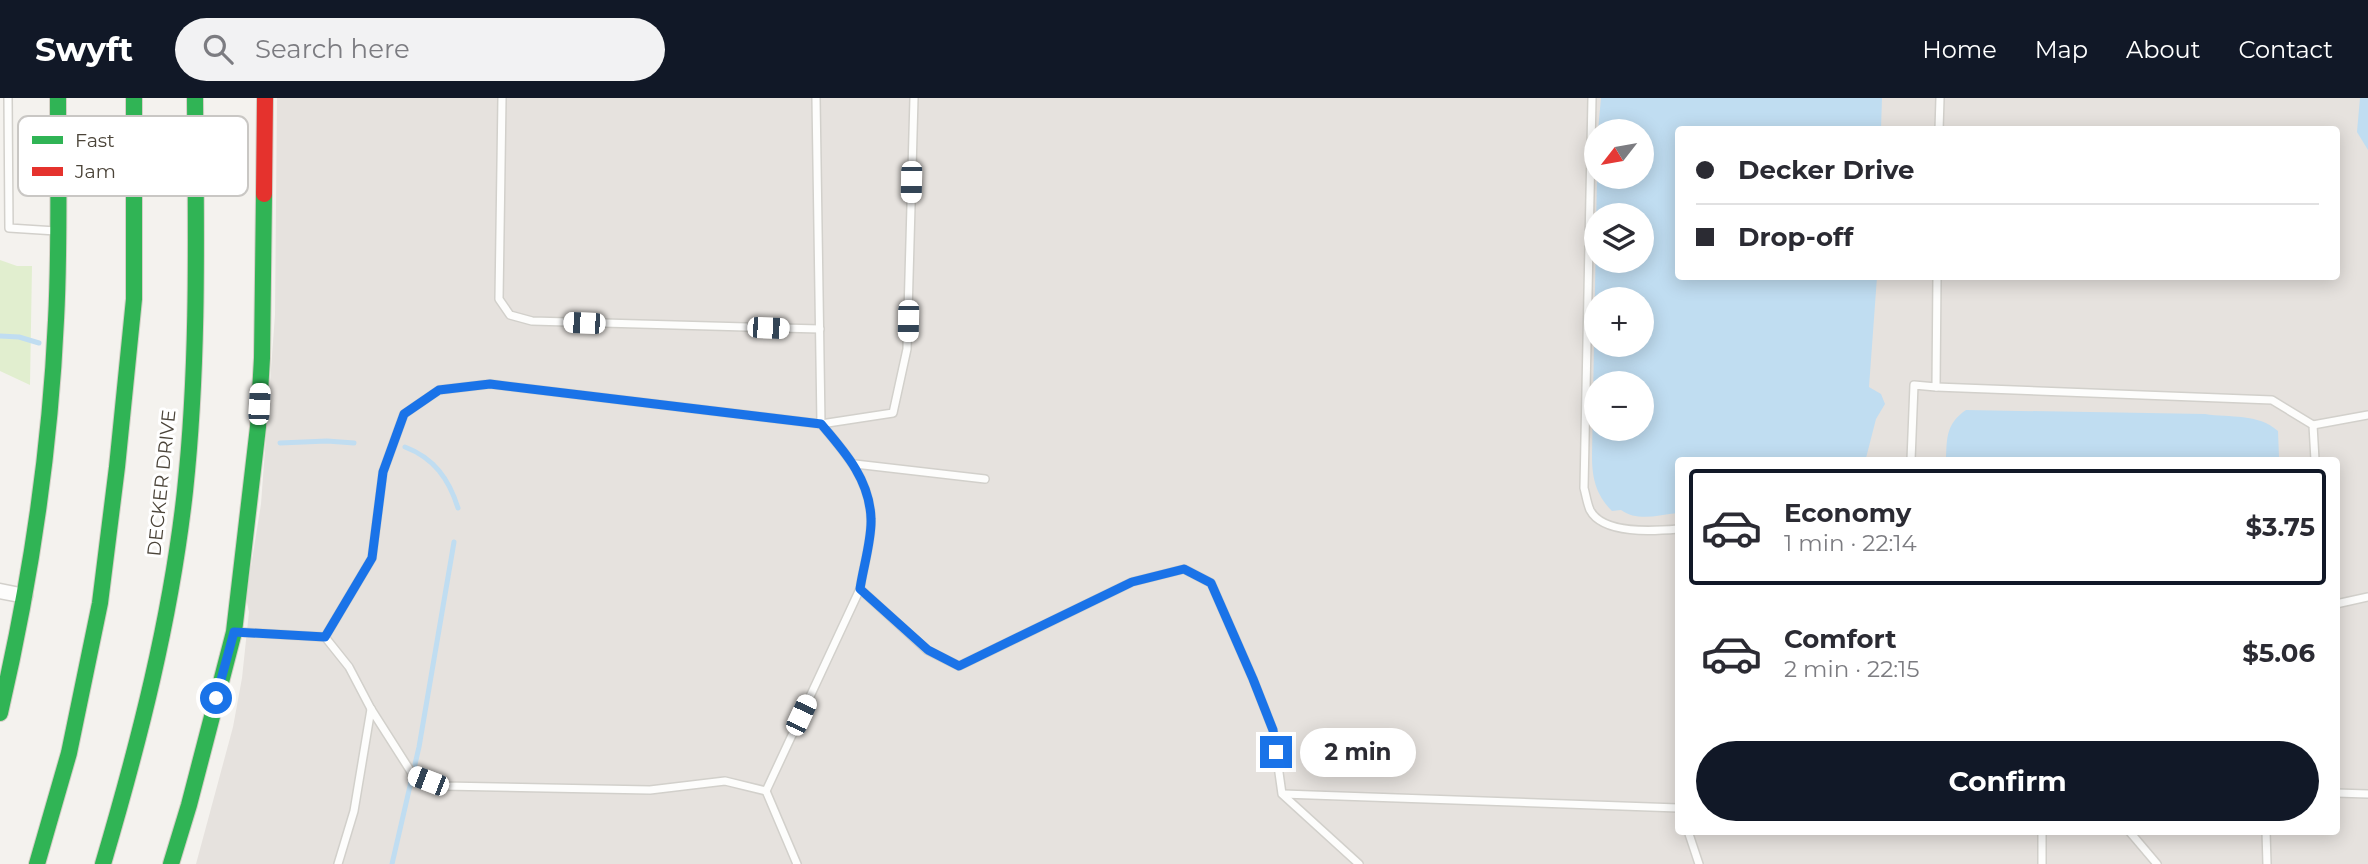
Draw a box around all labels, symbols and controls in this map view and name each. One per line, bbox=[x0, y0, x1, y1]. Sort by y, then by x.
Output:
search box bbox=[175, 18, 665, 81]
text: Swyft bbox=[35, 29, 133, 69]
icon: search bbox=[199, 30, 237, 68]
text: Search here bbox=[255, 33, 410, 65]
text: Home bbox=[1922, 35, 1997, 64]
text: Map bbox=[2035, 35, 2088, 64]
text: About bbox=[2126, 35, 2200, 64]
text: Contact bbox=[2238, 35, 2333, 64]
legend bbox=[18, 116, 248, 196]
north arrow bbox=[1584, 119, 1654, 189]
map controls bbox=[1584, 119, 1654, 441]
text: Fast bbox=[75, 129, 115, 152]
text: Decker Drive bbox=[1738, 154, 1915, 186]
text: Jam bbox=[74, 160, 116, 183]
car bbox=[901, 161, 922, 203]
button: layers bbox=[1584, 203, 1654, 273]
text: Drop-off bbox=[1738, 221, 1853, 253]
button: + bbox=[1584, 287, 1654, 357]
car bbox=[898, 300, 919, 342]
car bbox=[563, 312, 606, 334]
car bbox=[747, 317, 790, 339]
button: − bbox=[1584, 371, 1654, 441]
car bbox=[248, 382, 271, 426]
street label: DECKER DRIVE bbox=[142, 409, 181, 558]
icon: car bbox=[1700, 496, 1763, 559]
text: Economy bbox=[1784, 497, 1911, 529]
text: $3.75 bbox=[2246, 511, 2315, 543]
text: 1 min · 22:14 bbox=[1784, 529, 1917, 557]
icon: car bbox=[1700, 622, 1763, 685]
text: Comfort bbox=[1784, 623, 1896, 655]
text: $5.06 bbox=[2242, 637, 2315, 669]
text: 2 min · 22:15 bbox=[1784, 655, 1919, 683]
route start bbox=[200, 682, 232, 714]
car bbox=[783, 692, 820, 738]
callout: 2 min bbox=[1300, 728, 1416, 776]
route end bbox=[1260, 736, 1292, 768]
text: 2 min bbox=[1324, 738, 1392, 766]
button: Confirm bbox=[1696, 741, 2319, 821]
car bbox=[405, 764, 452, 798]

